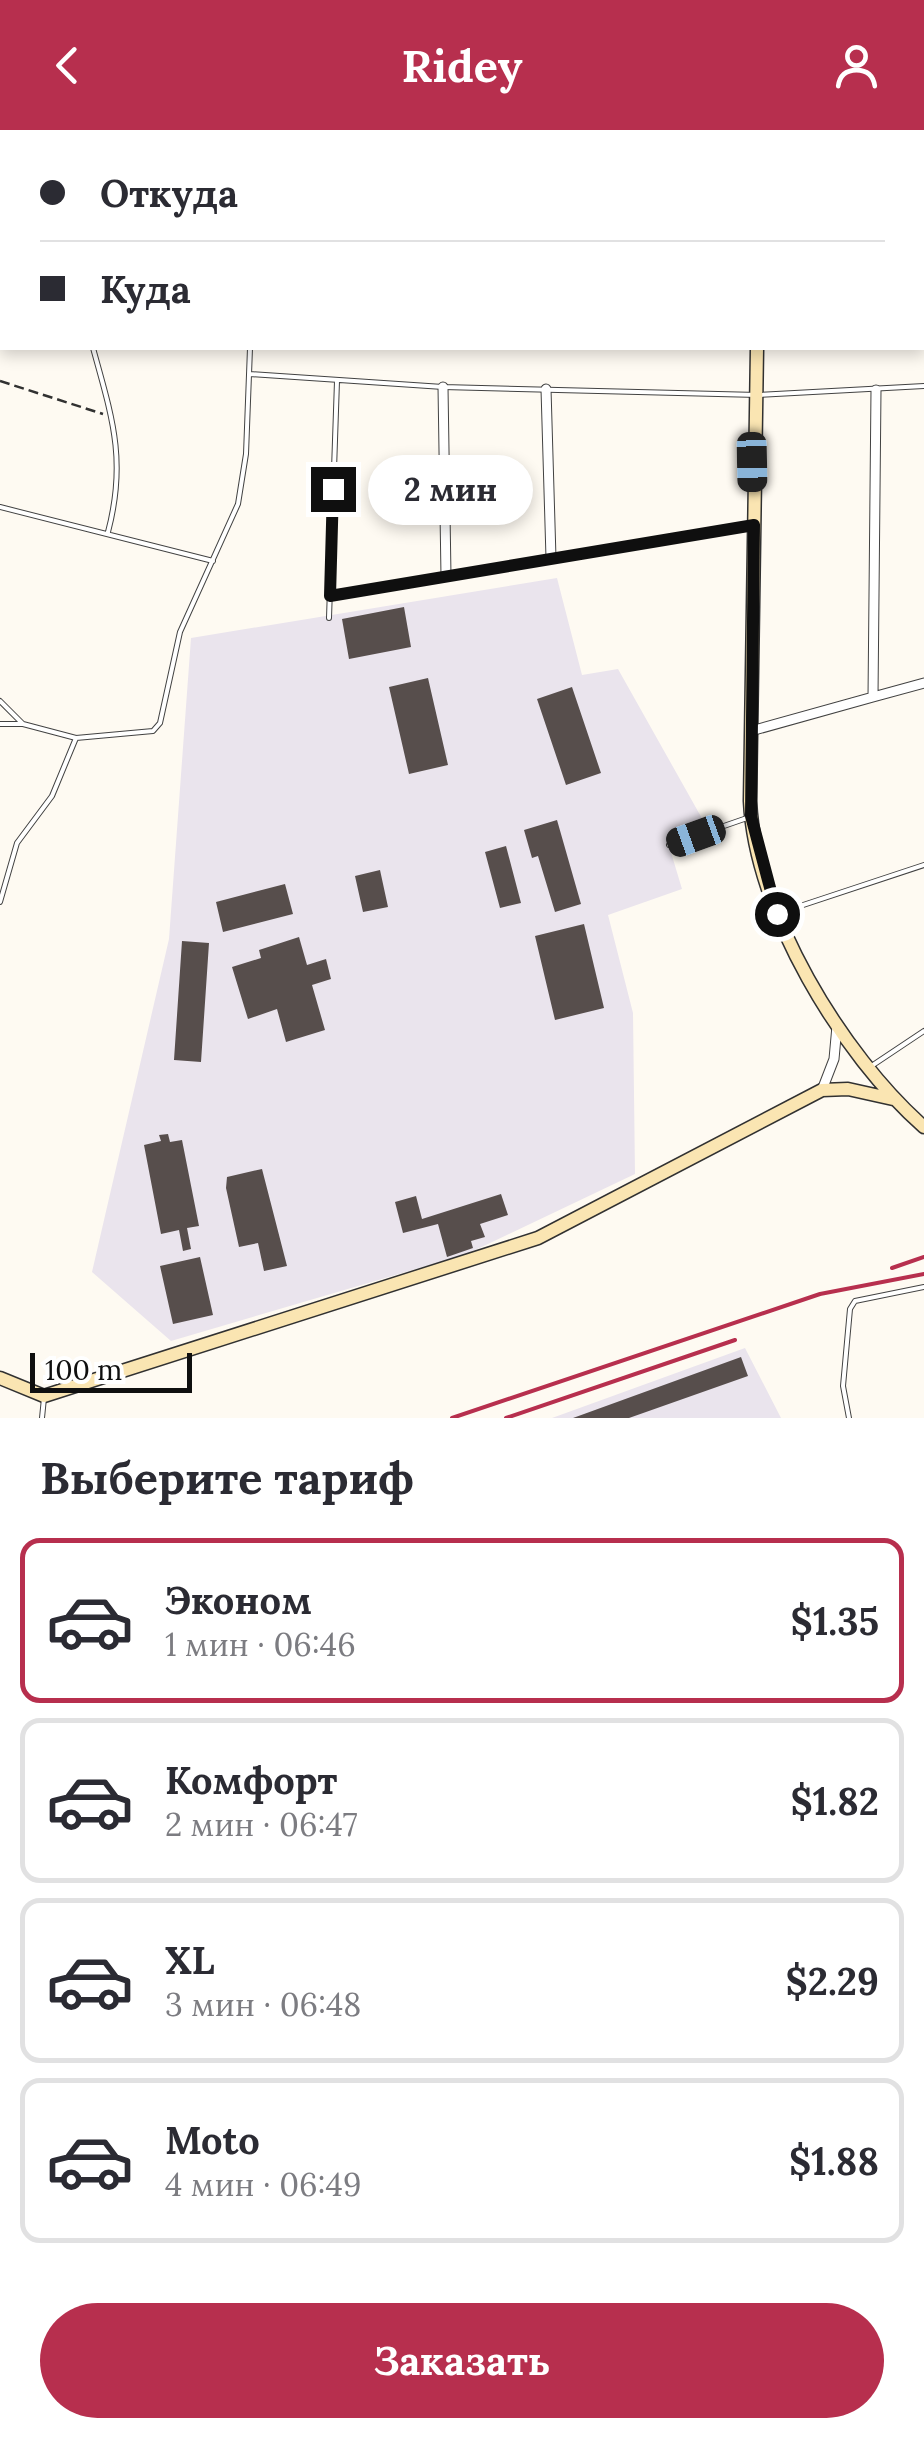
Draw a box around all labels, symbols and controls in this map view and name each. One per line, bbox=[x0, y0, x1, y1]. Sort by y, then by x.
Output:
text: Ridey bbox=[401, 37, 523, 94]
icon: back bbox=[40, 38, 95, 93]
icon: person bbox=[829, 38, 884, 93]
text: Откуда bbox=[100, 169, 238, 217]
text: Куда bbox=[100, 265, 191, 313]
car bbox=[736, 432, 768, 492]
callout: 2 мин bbox=[368, 454, 533, 524]
route end bbox=[311, 467, 356, 512]
text: 2 мин bbox=[404, 469, 497, 510]
car bbox=[663, 812, 729, 860]
route start bbox=[755, 892, 800, 937]
scale bar bbox=[30, 1348, 192, 1392]
text: 100 m bbox=[45, 1352, 122, 1388]
text: Выберите тариф bbox=[40, 1449, 414, 1506]
icon: car bbox=[45, 1576, 135, 1666]
text: Эконом bbox=[165, 1576, 312, 1624]
text: $1.35 bbox=[791, 1597, 879, 1645]
text: 1 мин · 06:46 bbox=[165, 1624, 356, 1665]
icon: car bbox=[45, 1756, 135, 1846]
text: Комфорт bbox=[165, 1756, 337, 1804]
text: $1.82 bbox=[790, 1777, 879, 1825]
text: 2 мин · 06:47 bbox=[165, 1804, 357, 1845]
icon: car bbox=[45, 1936, 135, 2026]
text: XL bbox=[165, 1936, 215, 1984]
text: $2.29 bbox=[785, 1957, 879, 2005]
text: 3 мин · 06:48 bbox=[165, 1984, 361, 2025]
icon: car bbox=[45, 2116, 135, 2206]
text: Moto bbox=[165, 2116, 260, 2164]
text: $1.88 bbox=[789, 2137, 879, 2185]
text: 4 мин · 06:49 bbox=[165, 2164, 361, 2205]
button: Заказать bbox=[40, 2303, 884, 2418]

